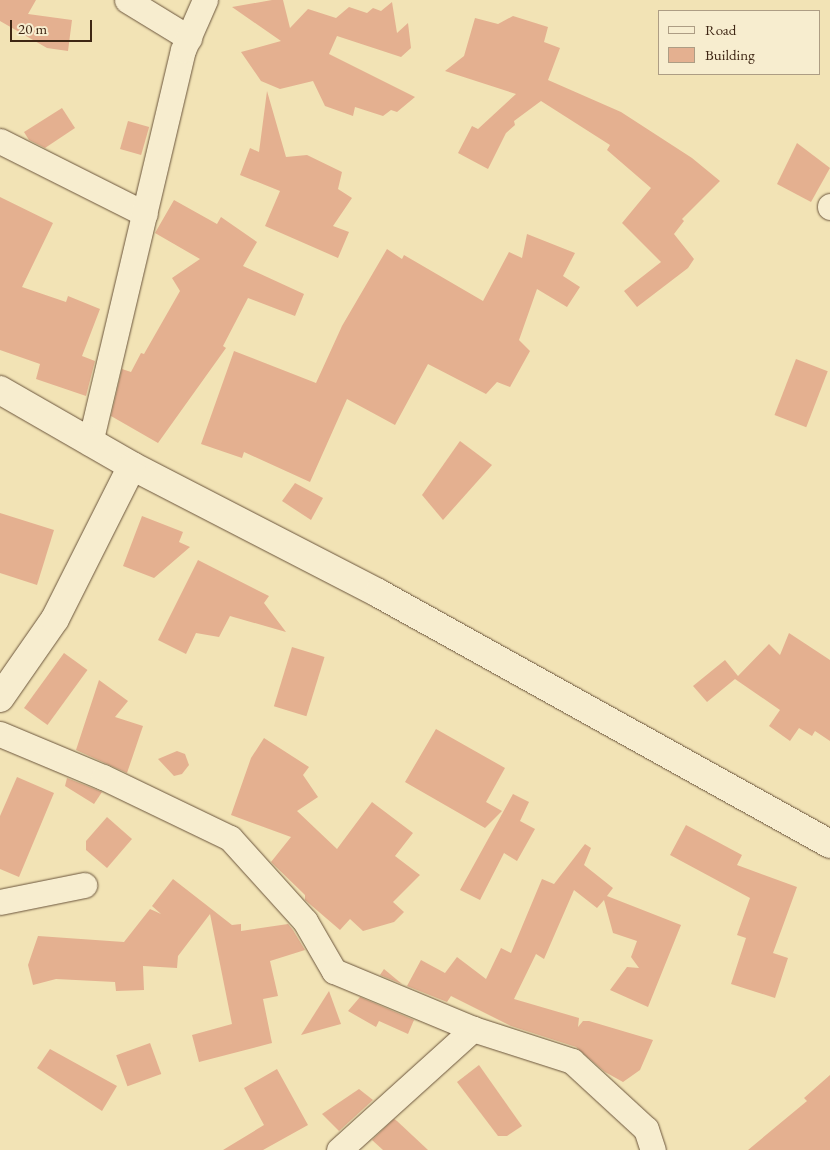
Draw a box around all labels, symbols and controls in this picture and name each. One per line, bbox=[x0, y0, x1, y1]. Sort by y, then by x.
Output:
scale bar bbox=[12, 10, 95, 42]
legend bbox=[658, 10, 820, 75]
text: 20 m bbox=[18, 19, 47, 38]
text: Road bbox=[705, 20, 736, 39]
text: Building bbox=[705, 45, 755, 64]

